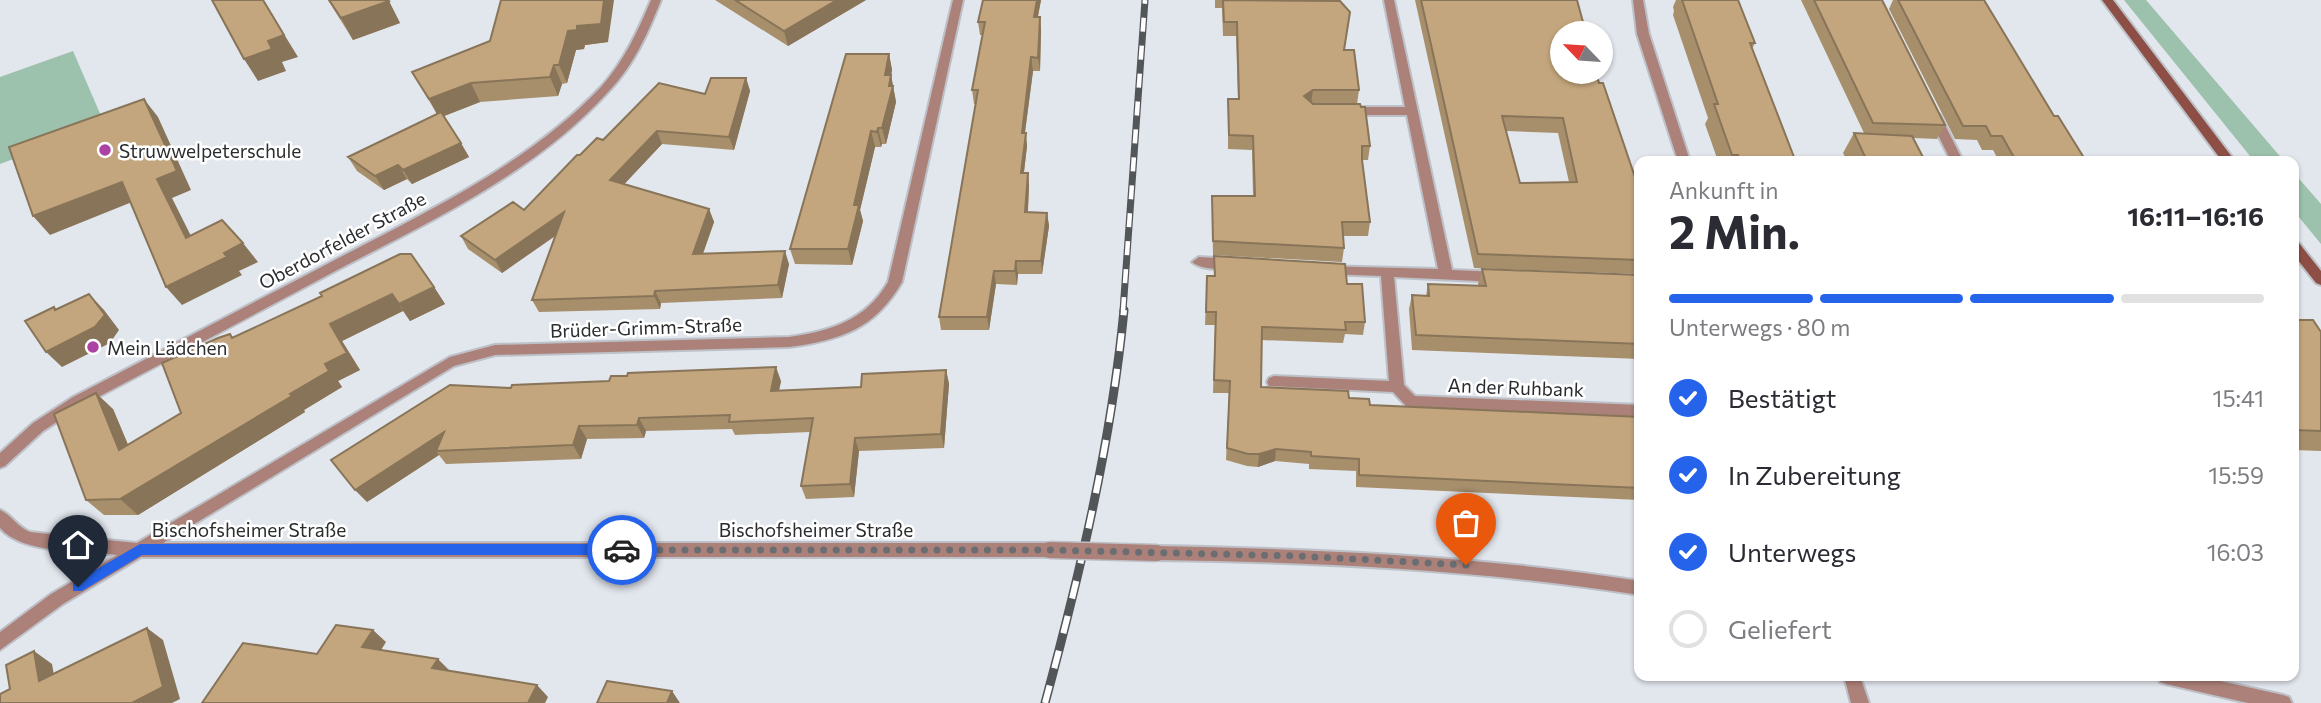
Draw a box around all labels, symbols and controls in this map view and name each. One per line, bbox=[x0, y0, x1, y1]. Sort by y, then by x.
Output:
north arrow bbox=[1550, 21, 1614, 84]
map controls bbox=[1550, 21, 1613, 84]
place label: Struwwelpeterschule bbox=[119, 139, 301, 162]
marker: Struwwelpeterschule bbox=[97, 142, 113, 158]
text: Ankunft in bbox=[1669, 176, 1779, 204]
street label: Oberdorfelder Straße bbox=[255, 186, 429, 294]
text: 16:11–16:16 bbox=[2127, 200, 2264, 231]
text: 2 Min. bbox=[1669, 202, 1800, 258]
street label: Brüder-Grimm-Straße bbox=[550, 312, 742, 342]
text: Unterwegs · 80 m bbox=[1669, 313, 1850, 341]
place label: Mein Lädchen bbox=[107, 336, 227, 359]
marker: Mein Lädchen bbox=[85, 339, 101, 355]
street label: An der Ruhbank bbox=[1447, 373, 1585, 401]
icon: check bbox=[1669, 379, 1707, 417]
text: Bestätigt bbox=[1728, 382, 1837, 413]
text: 15:41 bbox=[2213, 384, 2264, 412]
icon: check bbox=[1669, 456, 1707, 494]
text: In Zubereitung bbox=[1728, 459, 1901, 490]
text: 15:59 bbox=[2208, 461, 2264, 489]
pin bbox=[1436, 493, 1496, 565]
icon: bag bbox=[1447, 504, 1485, 542]
pin bbox=[48, 515, 108, 587]
courier bbox=[587, 515, 657, 585]
street label: Bischofsheimer Straße bbox=[152, 518, 346, 541]
street label: Bischofsheimer Straße bbox=[719, 518, 913, 541]
icon: home bbox=[59, 526, 97, 564]
icon: car bbox=[603, 531, 641, 569]
icon: check bbox=[1669, 533, 1707, 571]
text: Unterwegs bbox=[1728, 536, 1856, 567]
text: 16:03 bbox=[2207, 538, 2264, 566]
text: Geliefert bbox=[1728, 613, 1832, 644]

